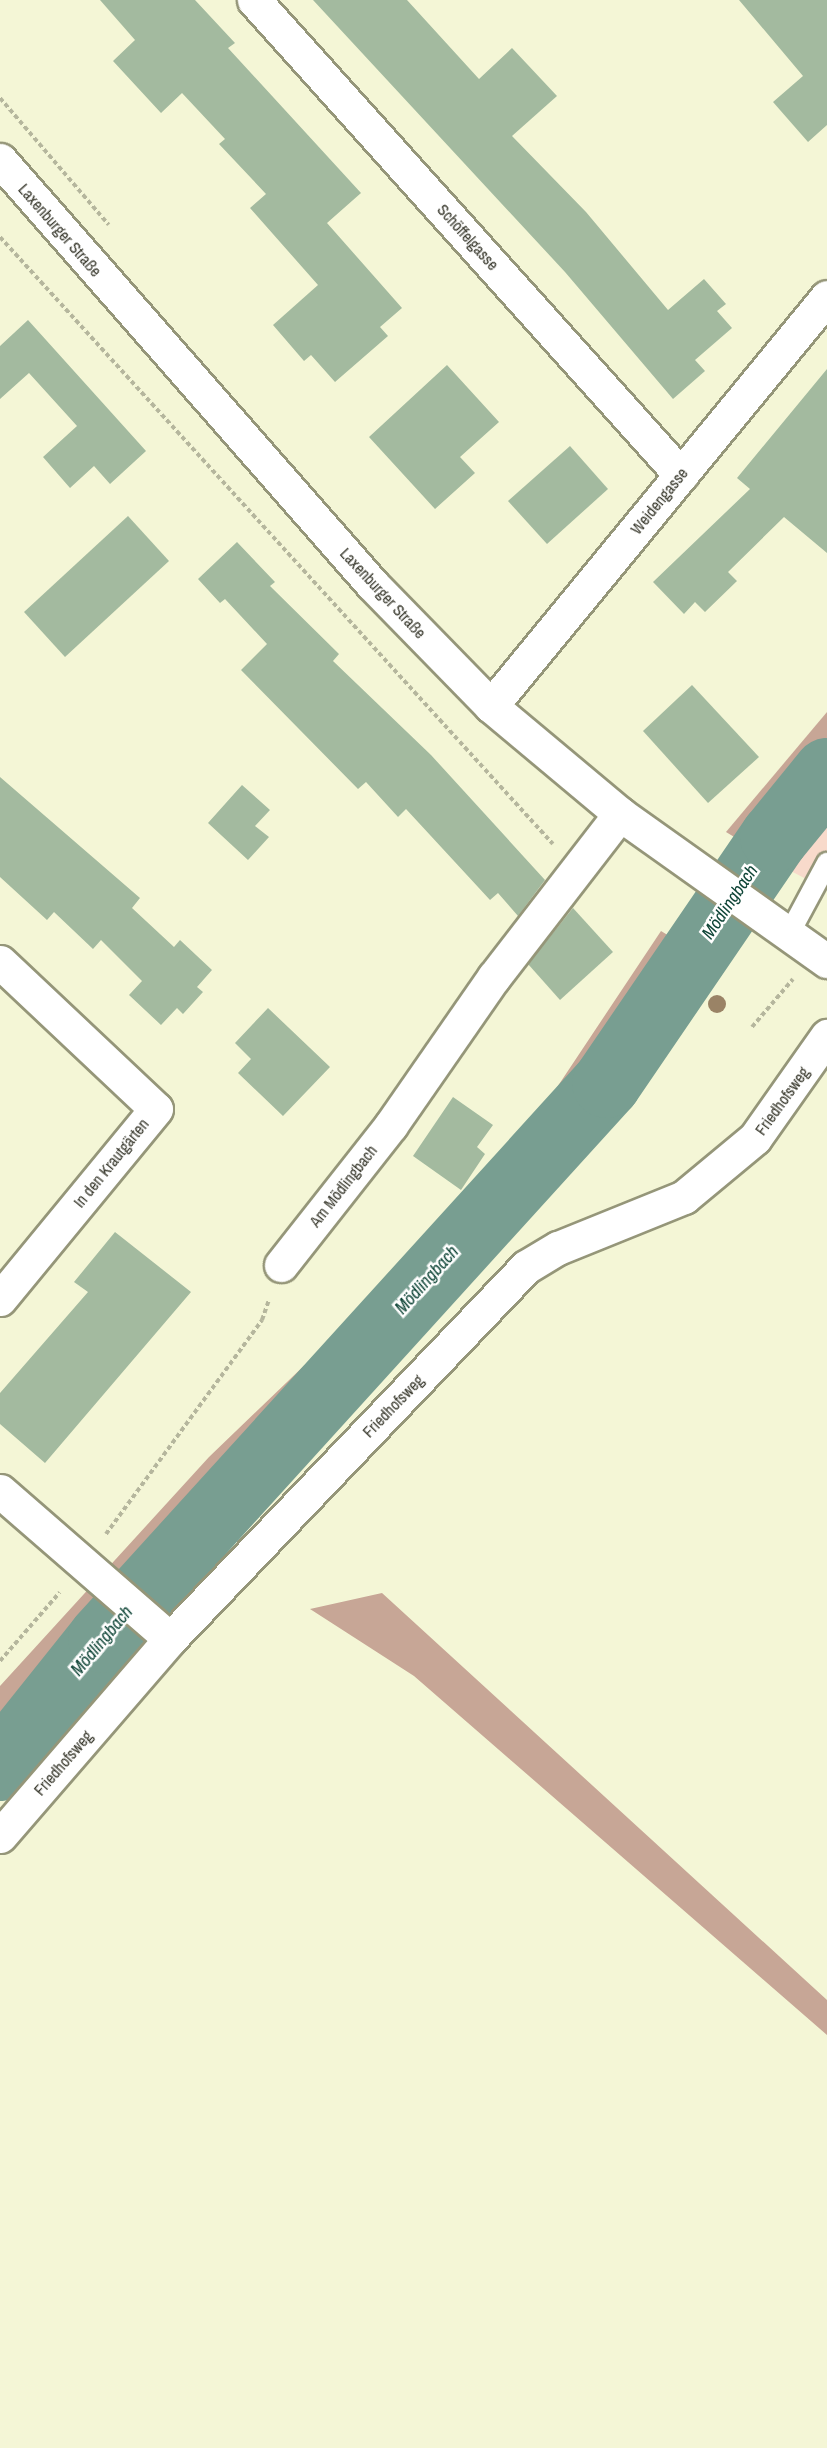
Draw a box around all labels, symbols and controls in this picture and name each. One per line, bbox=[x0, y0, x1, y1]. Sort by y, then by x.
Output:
street label: Laxenburger Straße bbox=[14, 180, 106, 280]
street label: Schöffelgasse bbox=[433, 200, 503, 274]
street label: Weidengasse bbox=[626, 464, 692, 538]
street label: Laxenburger Straße bbox=[336, 544, 430, 642]
water label: Mödlingbach bbox=[697, 861, 763, 943]
street label: Friedhofsweg bbox=[751, 1063, 813, 1139]
street label: In den Krautgärten bbox=[69, 1115, 153, 1211]
street label: Am Mödlingbach bbox=[305, 1141, 381, 1231]
water label: Mödlingbach bbox=[391, 1241, 463, 1319]
street label: Friedhofsweg bbox=[358, 1371, 428, 1441]
water label: Mödlingbach bbox=[67, 1602, 137, 1680]
street label: Friedhofsweg bbox=[30, 1727, 96, 1799]

